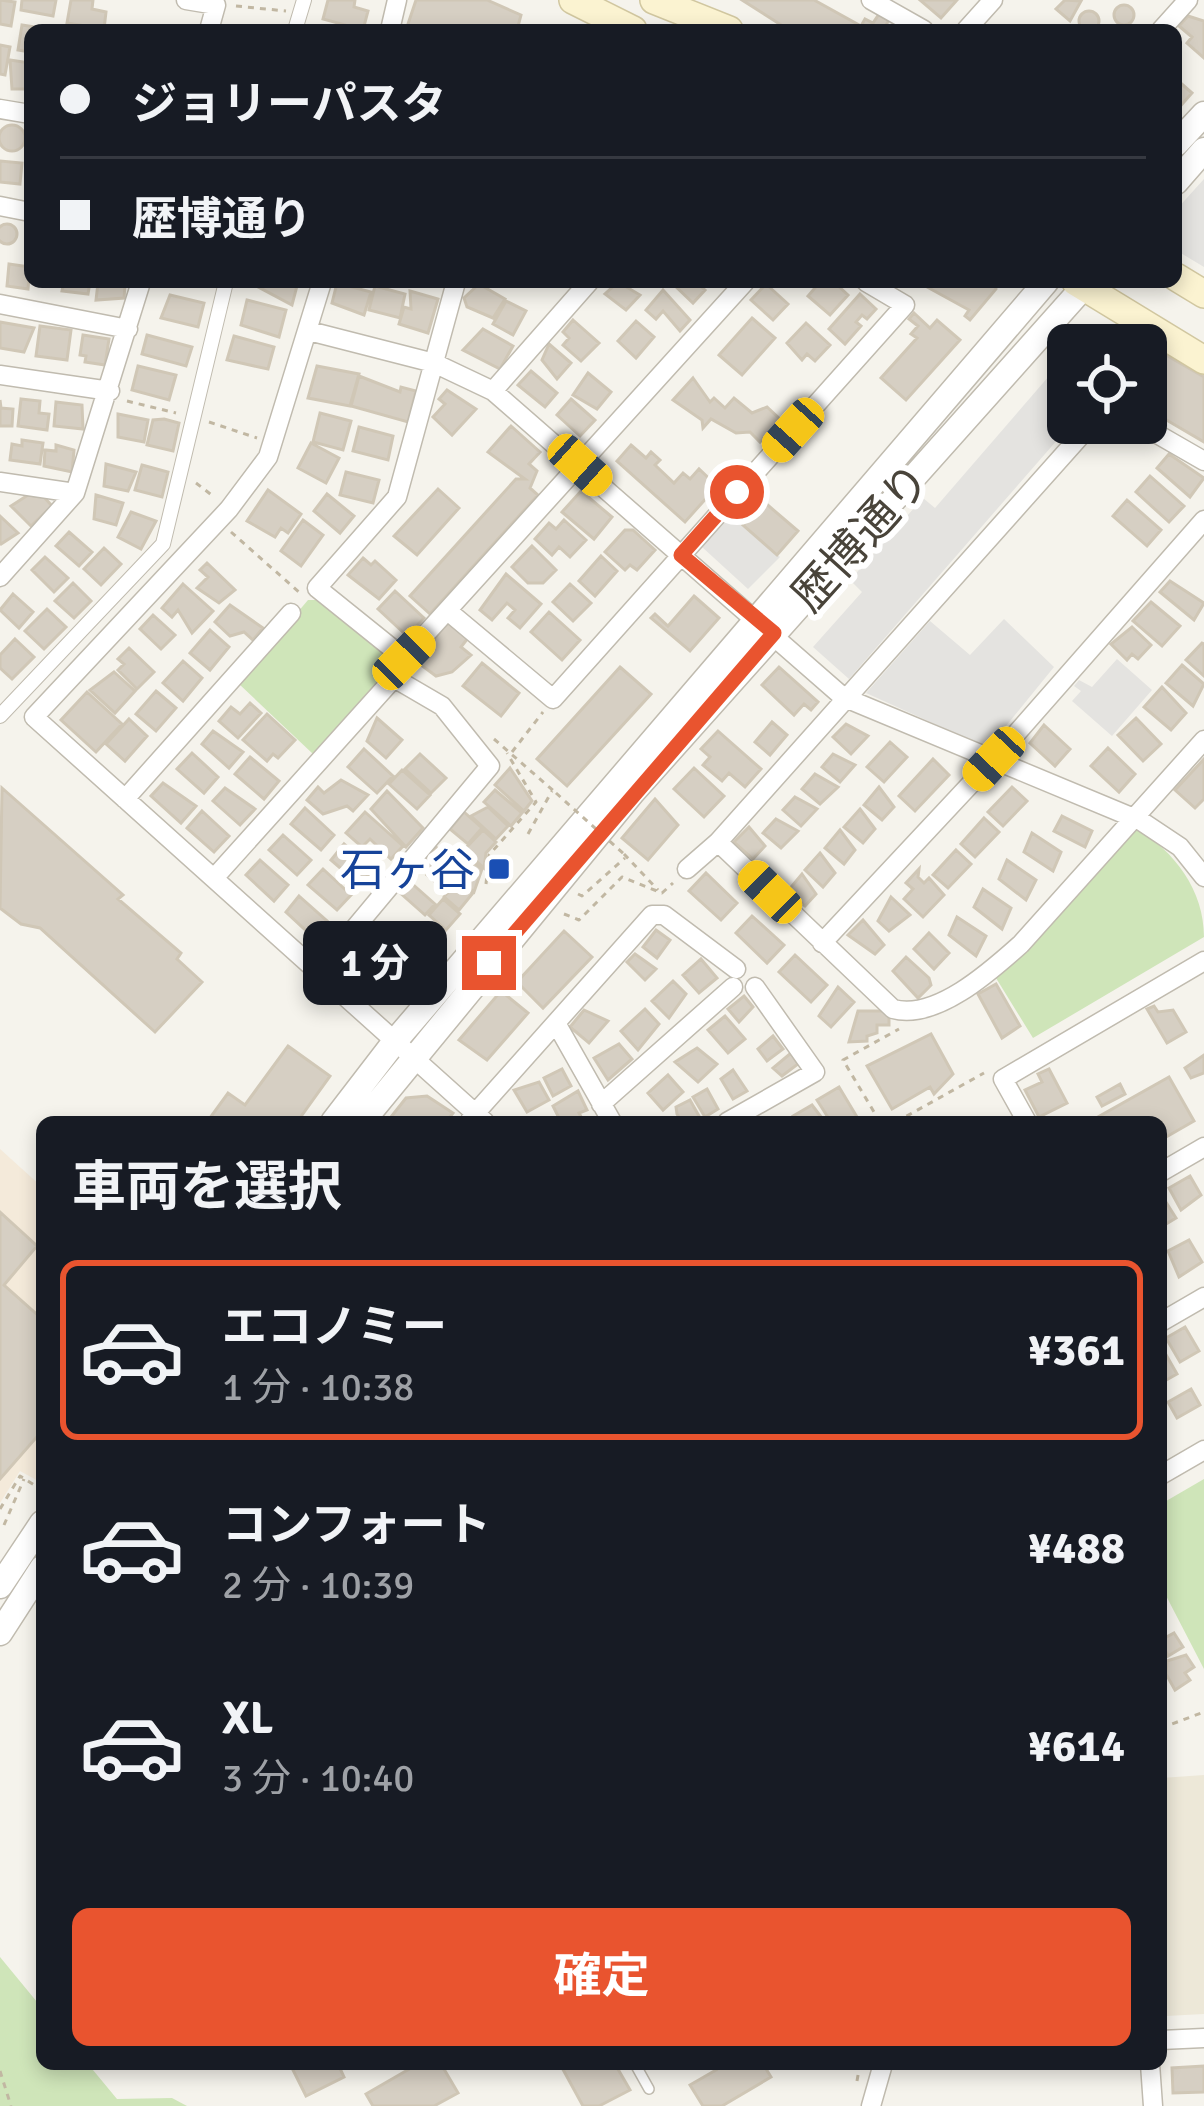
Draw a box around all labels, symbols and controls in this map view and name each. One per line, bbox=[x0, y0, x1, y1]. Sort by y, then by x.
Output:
text: ジョリーパスタ bbox=[132, 77, 447, 132]
text: 歴博通り bbox=[132, 192, 312, 247]
map controls bbox=[1047, 324, 1167, 444]
button: locate bbox=[1047, 324, 1167, 444]
car bbox=[756, 391, 830, 469]
car bbox=[541, 428, 619, 502]
street label: 歴博通り bbox=[780, 453, 942, 623]
route start bbox=[710, 465, 764, 519]
car bbox=[366, 620, 442, 696]
car bbox=[956, 720, 1032, 798]
place label: 石ヶ谷 bbox=[340, 843, 475, 898]
car bbox=[732, 854, 808, 930]
marker: 石ヶ谷 bbox=[486, 856, 512, 882]
callout: 1 分 bbox=[303, 921, 447, 1005]
route end bbox=[462, 936, 516, 990]
text: 1 分 bbox=[341, 939, 409, 987]
text: 車両を選択 bbox=[72, 1154, 342, 1221]
icon: car bbox=[78, 1296, 186, 1404]
text: エコノミー bbox=[222, 1300, 447, 1355]
text: ¥361 bbox=[1028, 1323, 1125, 1378]
text: 1 分 · 10:38 bbox=[222, 1363, 414, 1411]
icon: car bbox=[78, 1494, 186, 1602]
text: コンフォート bbox=[222, 1498, 491, 1553]
text: ¥488 bbox=[1028, 1521, 1125, 1576]
text: 2 分 · 10:39 bbox=[222, 1561, 414, 1609]
text: XL bbox=[222, 1691, 273, 1746]
icon: car bbox=[78, 1692, 186, 1800]
text: ¥614 bbox=[1028, 1719, 1125, 1774]
text: 3 分 · 10:40 bbox=[222, 1754, 414, 1802]
button: 確定 bbox=[72, 1908, 1131, 2046]

